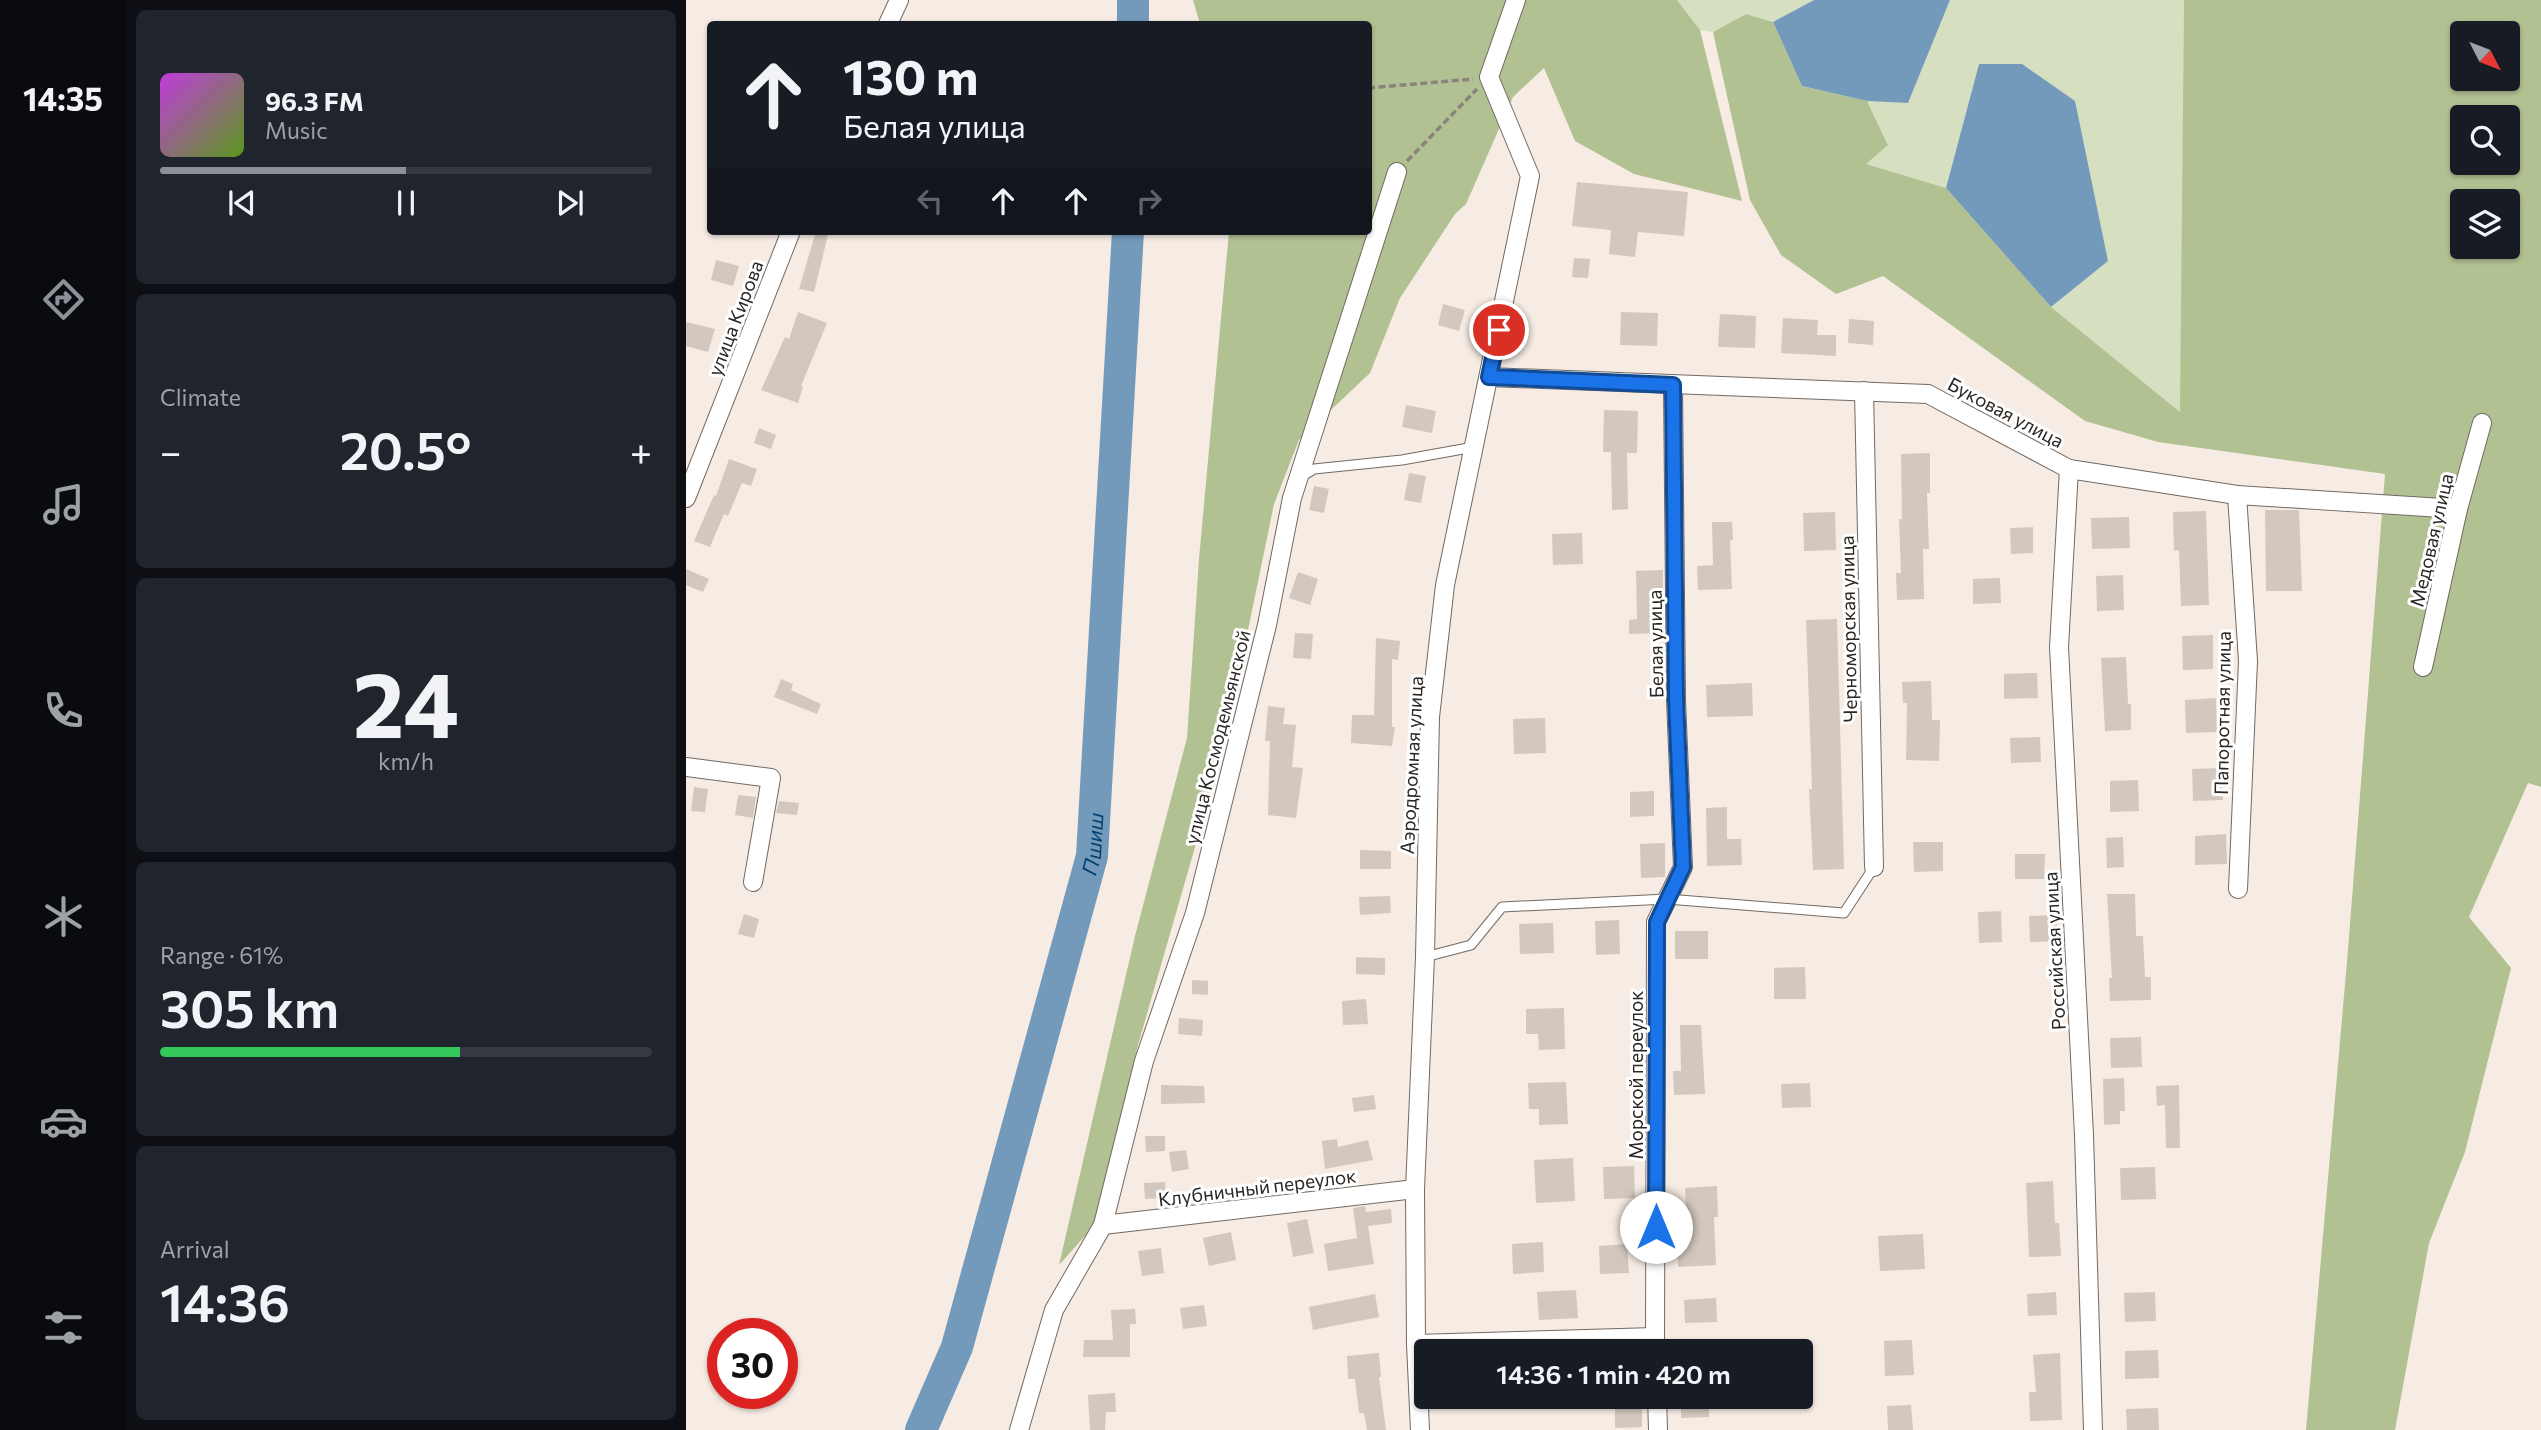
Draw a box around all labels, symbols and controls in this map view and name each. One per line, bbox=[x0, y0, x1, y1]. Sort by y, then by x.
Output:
north arrow bbox=[2450, 21, 2520, 91]
map controls bbox=[2450, 21, 2520, 259]
text: 130 m bbox=[843, 45, 978, 105]
icon: ahead bbox=[728, 49, 819, 140]
text: 14:35 bbox=[23, 78, 103, 118]
text: 96.3 FM bbox=[265, 85, 364, 116]
text: Белая улица bbox=[843, 105, 1026, 145]
button: search bbox=[2450, 105, 2520, 175]
text: Music bbox=[265, 116, 328, 144]
icon: left bbox=[911, 182, 949, 220]
icon: ahead bbox=[984, 182, 1022, 220]
icon: ahead bbox=[1057, 182, 1095, 220]
icon: right bbox=[1130, 182, 1168, 220]
icon: previous bbox=[223, 184, 261, 222]
icon: pause bbox=[387, 184, 425, 222]
icon: next bbox=[551, 184, 589, 222]
button: layers bbox=[2450, 189, 2520, 259]
street label: улица Кирова bbox=[702, 257, 768, 379]
icon: directions bbox=[39, 275, 88, 324]
pin bbox=[1469, 300, 1529, 360]
icon: arrive bbox=[1480, 311, 1518, 349]
street label: Буковая улица bbox=[1944, 372, 2068, 452]
text: Climate bbox=[160, 383, 241, 411]
text: 20.5° bbox=[340, 417, 471, 481]
text: − bbox=[160, 427, 182, 474]
text: + bbox=[630, 427, 652, 474]
street label: Медовая улица bbox=[2404, 471, 2458, 609]
icon: music bbox=[39, 480, 88, 529]
street label: Черноморская улица bbox=[1835, 535, 1861, 723]
street label: Белая улица bbox=[1643, 590, 1667, 698]
street label: улица Космодемьянской bbox=[1179, 628, 1255, 846]
street label: Папоротная улица bbox=[2209, 631, 2235, 795]
text: 24 bbox=[353, 645, 459, 757]
street label: Аэродромная улица bbox=[1395, 675, 1427, 855]
icon: phone bbox=[39, 686, 88, 735]
text: km/h bbox=[378, 747, 434, 775]
water label: Пшиш bbox=[1075, 812, 1107, 878]
street label: Российская улица bbox=[2038, 871, 2070, 1031]
icon: climate bbox=[39, 892, 88, 941]
text: Range · 61% bbox=[160, 941, 283, 969]
text: 305 km bbox=[160, 975, 339, 1039]
street label: Морской переулок bbox=[1624, 990, 1647, 1160]
icon: car bbox=[39, 1097, 88, 1146]
street label: Клубничный переулок bbox=[1157, 1163, 1357, 1211]
position arrow bbox=[1619, 1190, 1693, 1264]
text: Arrival bbox=[160, 1235, 230, 1263]
text: 14:36 bbox=[160, 1269, 290, 1333]
icon: filters bbox=[39, 1303, 88, 1352]
speed limit sign: 30 bbox=[707, 1318, 798, 1409]
text: 14:36 · 1 min · 420 m bbox=[1496, 1358, 1731, 1389]

